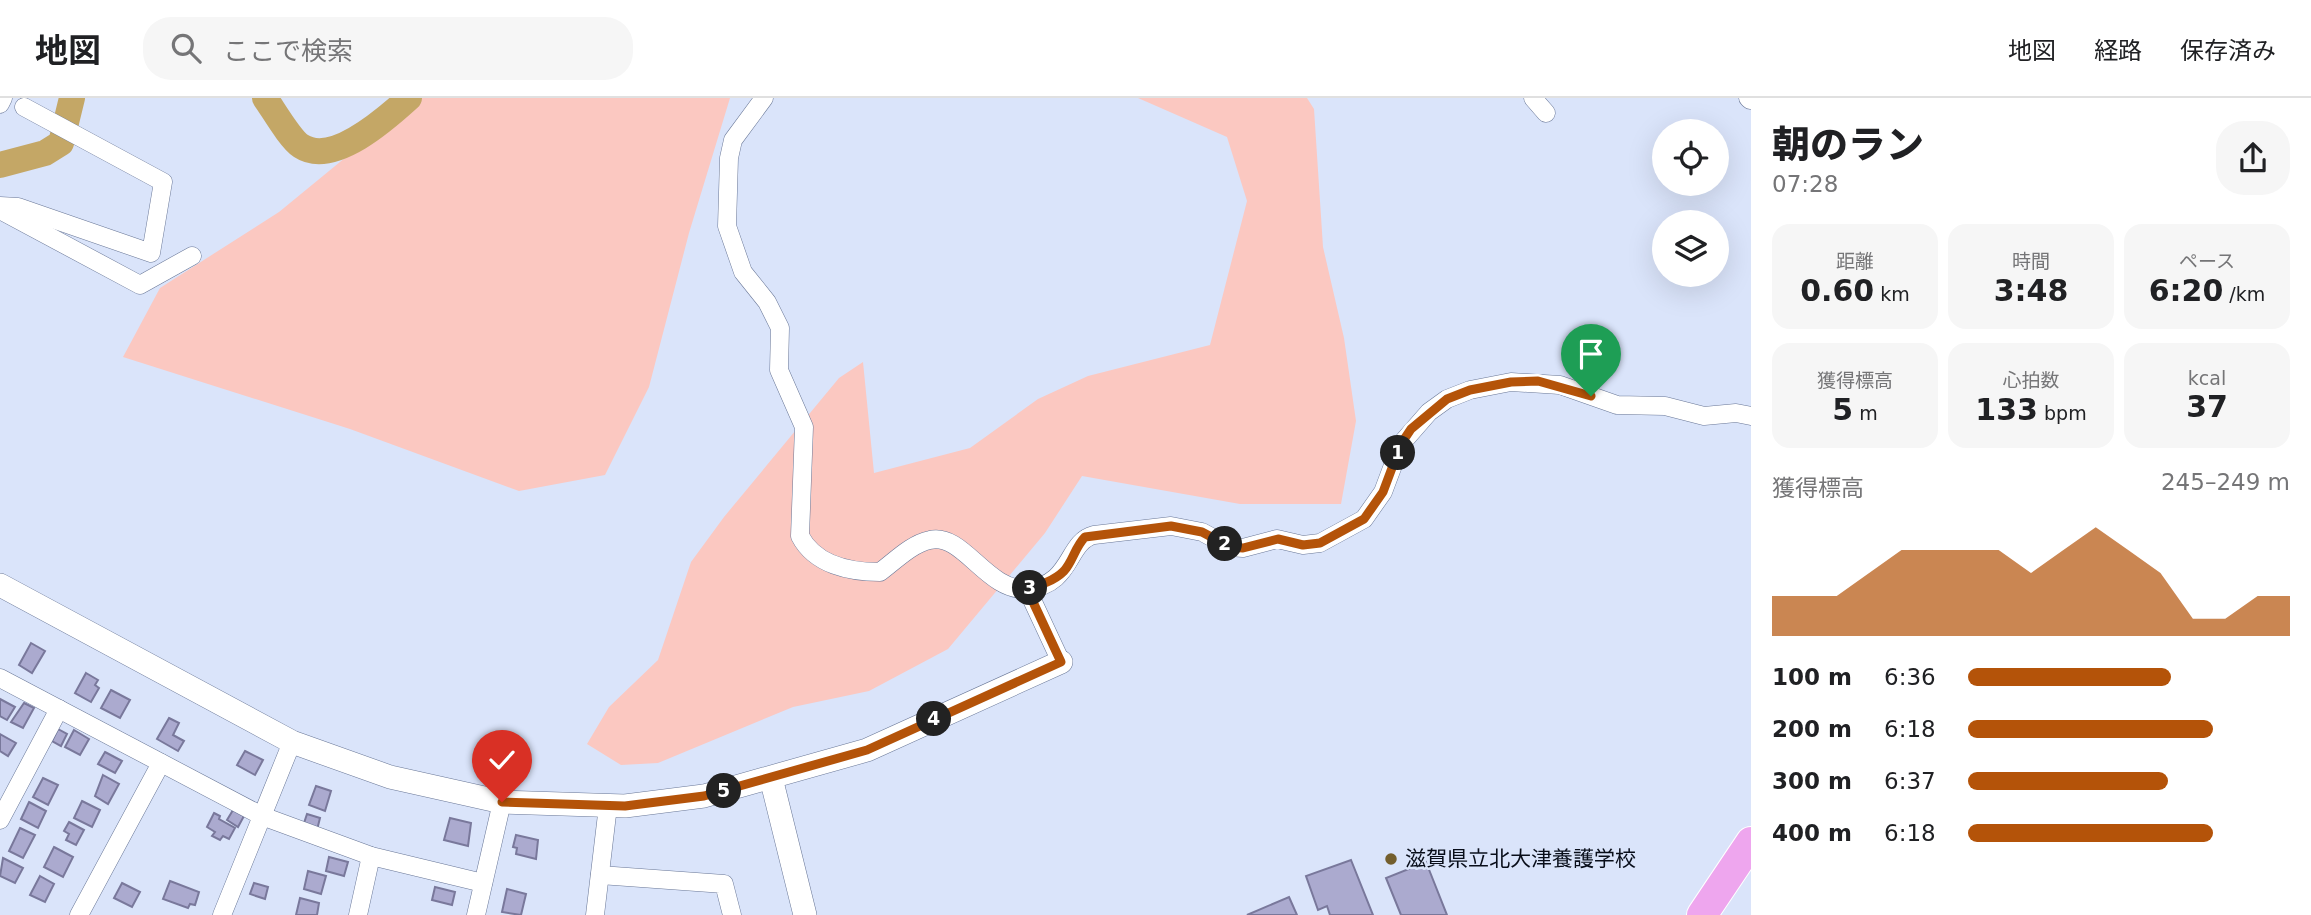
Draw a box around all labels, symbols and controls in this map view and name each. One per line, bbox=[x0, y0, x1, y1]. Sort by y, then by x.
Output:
search box bbox=[143, 17, 633, 80]
icon: search bbox=[167, 29, 205, 67]
text: 地図 bbox=[35, 31, 101, 70]
text: ここで検索 bbox=[223, 36, 353, 66]
text: 地図 bbox=[2008, 37, 2056, 65]
text: 経路 bbox=[2094, 37, 2142, 65]
text: 保存済み bbox=[2180, 37, 2276, 65]
map controls bbox=[1652, 119, 1729, 287]
button: locate bbox=[1652, 119, 1729, 196]
button: share bbox=[2216, 121, 2290, 195]
text: 朝のラン bbox=[1772, 123, 1924, 167]
text: 07:28 bbox=[1772, 171, 1838, 197]
button: layers bbox=[1652, 210, 1729, 287]
text: 距離 bbox=[1836, 250, 1874, 272]
text: 時間 bbox=[2012, 250, 2050, 272]
text: ペース bbox=[2179, 250, 2235, 272]
text: 0.60 bbox=[1800, 273, 1874, 308]
text: 3:48 bbox=[1994, 273, 2068, 308]
text: 6:20 bbox=[2149, 273, 2223, 308]
text: km bbox=[1874, 283, 1910, 305]
text: /km bbox=[2223, 283, 2265, 305]
pin bbox=[1561, 324, 1621, 396]
icon: arrive bbox=[1572, 335, 1610, 373]
text: kcal bbox=[2188, 367, 2226, 389]
text: 獲得標高 bbox=[1817, 369, 1893, 391]
text: 心拍数 bbox=[2002, 369, 2060, 391]
text: 37 bbox=[2186, 389, 2228, 424]
text: 5 bbox=[1832, 392, 1853, 427]
text: 133 bbox=[1975, 392, 2038, 427]
text: m bbox=[1853, 402, 1878, 424]
text: bpm bbox=[2038, 402, 2087, 424]
pin: 1 bbox=[1380, 436, 1416, 470]
text: 1 bbox=[1391, 441, 1404, 463]
text: 245–249 m bbox=[2161, 469, 2290, 495]
text: 獲得標高 bbox=[1772, 475, 1864, 501]
pin: 2 bbox=[1208, 526, 1242, 562]
text: 2 bbox=[1218, 532, 1231, 554]
pin: 3 bbox=[1012, 570, 1048, 606]
text: 3 bbox=[1023, 576, 1036, 598]
text: 100 m bbox=[1772, 664, 1852, 690]
text: 6:36 bbox=[1884, 664, 1936, 690]
pin: 4 bbox=[916, 702, 951, 736]
text: 4 bbox=[927, 707, 940, 729]
text: 200 m bbox=[1772, 716, 1852, 742]
text: 6:18 bbox=[1884, 716, 1936, 742]
pin bbox=[472, 730, 532, 802]
icon: check bbox=[483, 741, 521, 779]
text: 300 m bbox=[1772, 768, 1852, 794]
text: 6:37 bbox=[1884, 768, 1936, 794]
pin: 5 bbox=[706, 774, 742, 808]
text: 5 bbox=[717, 779, 730, 801]
text: 400 m bbox=[1772, 820, 1852, 846]
text: 6:18 bbox=[1884, 820, 1936, 846]
place label: 滋賀県立北大津養護学校 bbox=[1405, 847, 1636, 871]
marker: 滋賀県立北大津養護学校 bbox=[1383, 851, 1399, 867]

